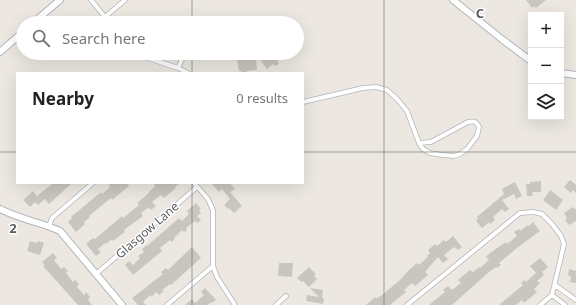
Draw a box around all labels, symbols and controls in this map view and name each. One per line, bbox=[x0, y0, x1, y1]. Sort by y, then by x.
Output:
text: C bbox=[476, 4, 484, 22]
map controls bbox=[528, 12, 564, 120]
button: + bbox=[528, 12, 564, 48]
search box bbox=[16, 16, 304, 60]
icon: search bbox=[30, 27, 52, 49]
text: Search here bbox=[62, 28, 145, 48]
button: − bbox=[528, 48, 564, 84]
button: layers bbox=[528, 84, 564, 120]
text: Nearby bbox=[32, 87, 94, 110]
text: 0 results bbox=[236, 89, 288, 107]
street label: Glasgow Lane bbox=[112, 198, 182, 262]
text: 2 bbox=[9, 219, 17, 237]

